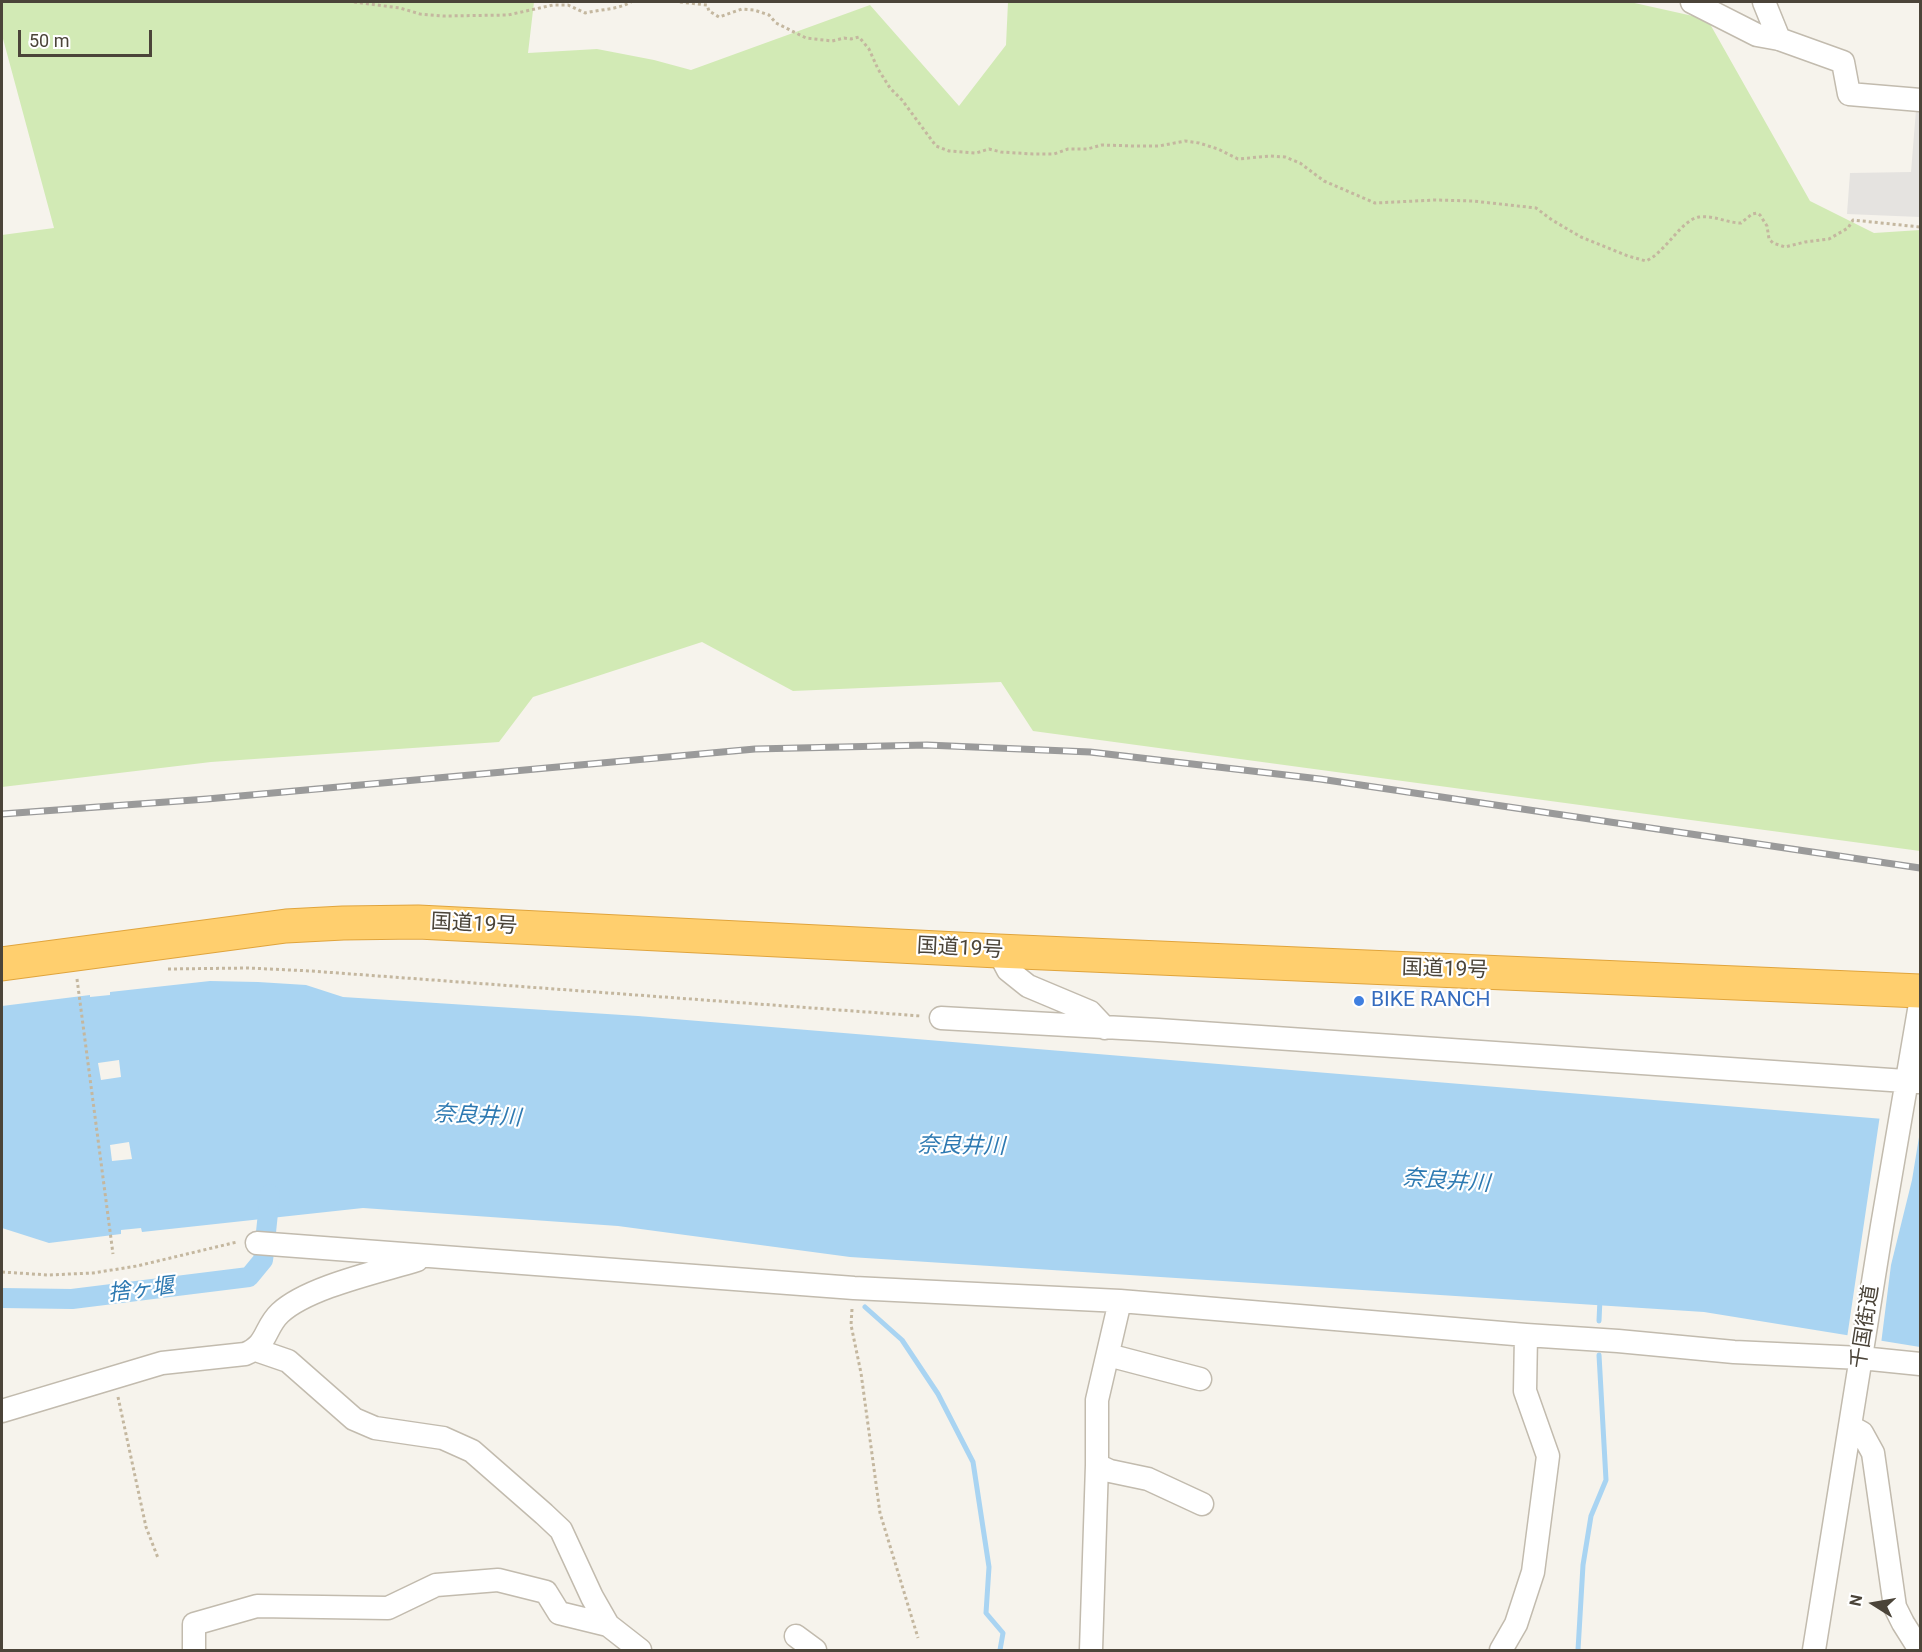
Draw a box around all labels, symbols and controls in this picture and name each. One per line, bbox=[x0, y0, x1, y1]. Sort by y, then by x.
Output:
scale bar bbox=[21, 18, 154, 56]
text: 50 m bbox=[29, 30, 69, 51]
street label: 国道19号 bbox=[430, 910, 518, 940]
street label: 国道19号 bbox=[916, 934, 1004, 964]
street label: 国道19号 bbox=[1401, 956, 1489, 984]
place label: BIKE RANCH bbox=[1371, 988, 1490, 1014]
marker: BIKE RANCH bbox=[1352, 994, 1366, 1008]
water label: 奈良井川 bbox=[432, 1102, 522, 1132]
water label: 奈良井川 bbox=[917, 1133, 1005, 1161]
water label: 奈良井川 bbox=[1401, 1166, 1491, 1198]
water label: 捨ヶ堰 bbox=[107, 1274, 175, 1308]
street label: 千国街道 bbox=[1847, 1284, 1885, 1370]
north arrow bbox=[1844, 1574, 1904, 1634]
text: N bbox=[1845, 1593, 1866, 1608]

